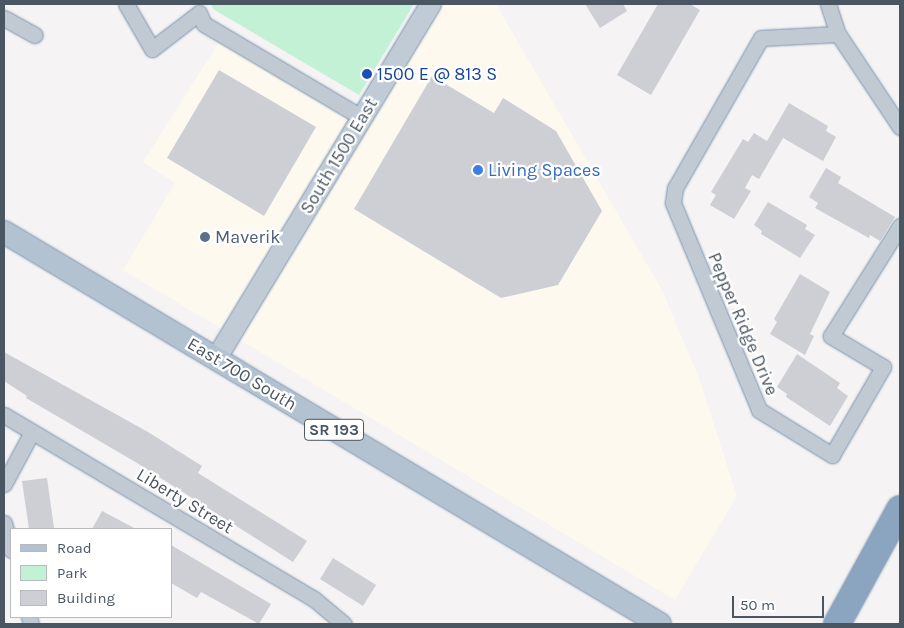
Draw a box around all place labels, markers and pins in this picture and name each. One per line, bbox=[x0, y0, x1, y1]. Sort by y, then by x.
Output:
place label: 1500 E @ 813 S bbox=[377, 63, 497, 85]
marker: 1500 E @ 813 S bbox=[361, 68, 373, 80]
place label: Living Spaces bbox=[488, 159, 601, 181]
marker: Living Spaces bbox=[472, 164, 484, 176]
place label: Maverik bbox=[215, 226, 280, 248]
marker: Maverik bbox=[199, 231, 211, 243]

